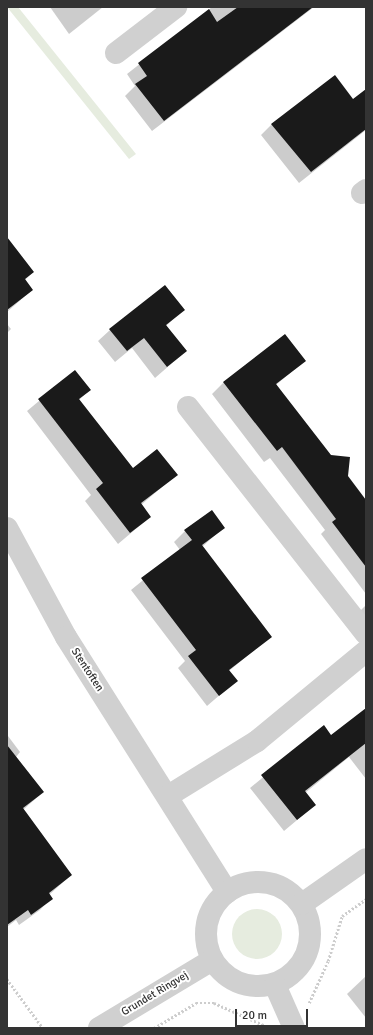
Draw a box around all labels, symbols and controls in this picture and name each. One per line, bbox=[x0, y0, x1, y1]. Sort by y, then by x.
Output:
street label: Stentoften bbox=[68, 646, 106, 694]
street label: Grundet Ringvej bbox=[119, 969, 191, 1019]
scale bar bbox=[237, 1001, 310, 1027]
text: 20 m bbox=[242, 1008, 267, 1023]

